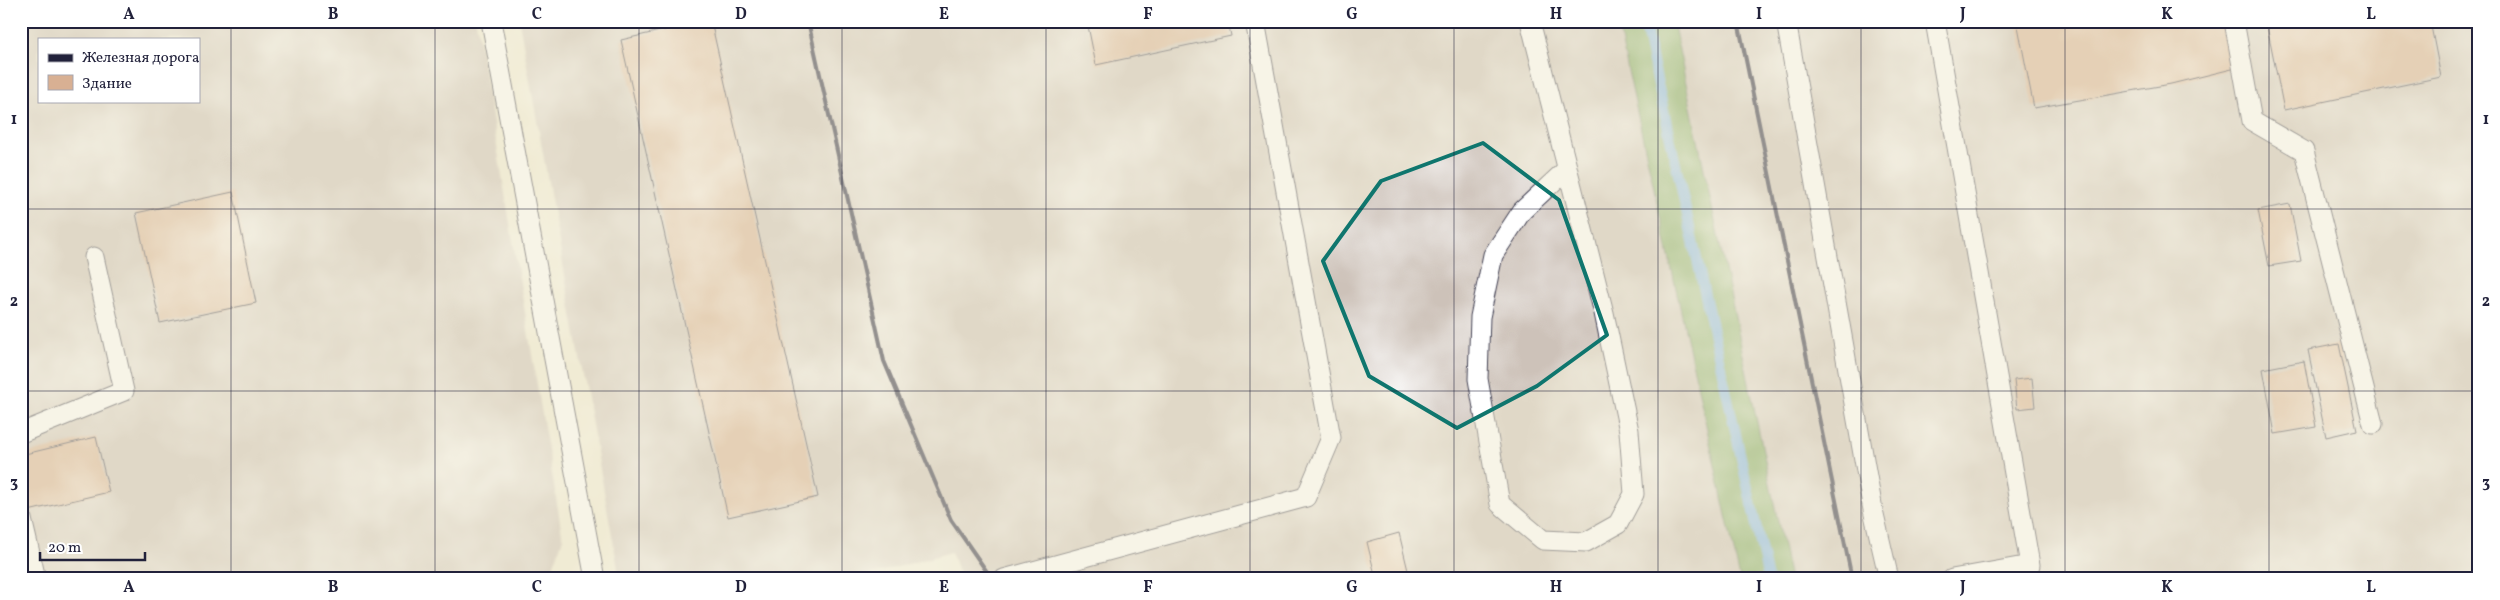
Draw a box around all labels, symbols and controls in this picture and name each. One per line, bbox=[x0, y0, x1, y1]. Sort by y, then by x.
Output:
text: A bbox=[123, 4, 135, 26]
text: B bbox=[328, 4, 339, 26]
text: C bbox=[532, 4, 542, 26]
text: D bbox=[735, 4, 747, 26]
text: E bbox=[939, 4, 949, 26]
text: F bbox=[1143, 4, 1153, 26]
text: G bbox=[1346, 4, 1358, 26]
text: H bbox=[1550, 4, 1562, 26]
text: I bbox=[1756, 4, 1762, 26]
text: J bbox=[1959, 4, 1966, 26]
text: K bbox=[2161, 4, 2173, 26]
text: L bbox=[2366, 4, 2376, 26]
legend bbox=[38, 38, 200, 102]
text: Железная дорога bbox=[82, 48, 199, 69]
text: Здание bbox=[82, 74, 132, 95]
text: 1 bbox=[11, 109, 17, 131]
text: 1 bbox=[2483, 109, 2489, 131]
text: 2 bbox=[10, 291, 18, 313]
text: 2 bbox=[2482, 291, 2490, 313]
text: 3 bbox=[10, 472, 18, 494]
text: 3 bbox=[2482, 472, 2490, 494]
scale bar bbox=[40, 530, 145, 562]
text: 20 m bbox=[48, 538, 81, 559]
text: A bbox=[123, 577, 135, 599]
text: B bbox=[328, 577, 339, 599]
text: C bbox=[532, 577, 542, 599]
text: D bbox=[735, 577, 747, 599]
text: E bbox=[939, 577, 949, 599]
text: F bbox=[1143, 577, 1153, 599]
text: G bbox=[1346, 577, 1358, 599]
text: H bbox=[1550, 577, 1562, 599]
text: I bbox=[1756, 577, 1762, 599]
text: J bbox=[1959, 577, 1966, 599]
text: K bbox=[2161, 577, 2173, 599]
text: L bbox=[2366, 577, 2376, 599]

